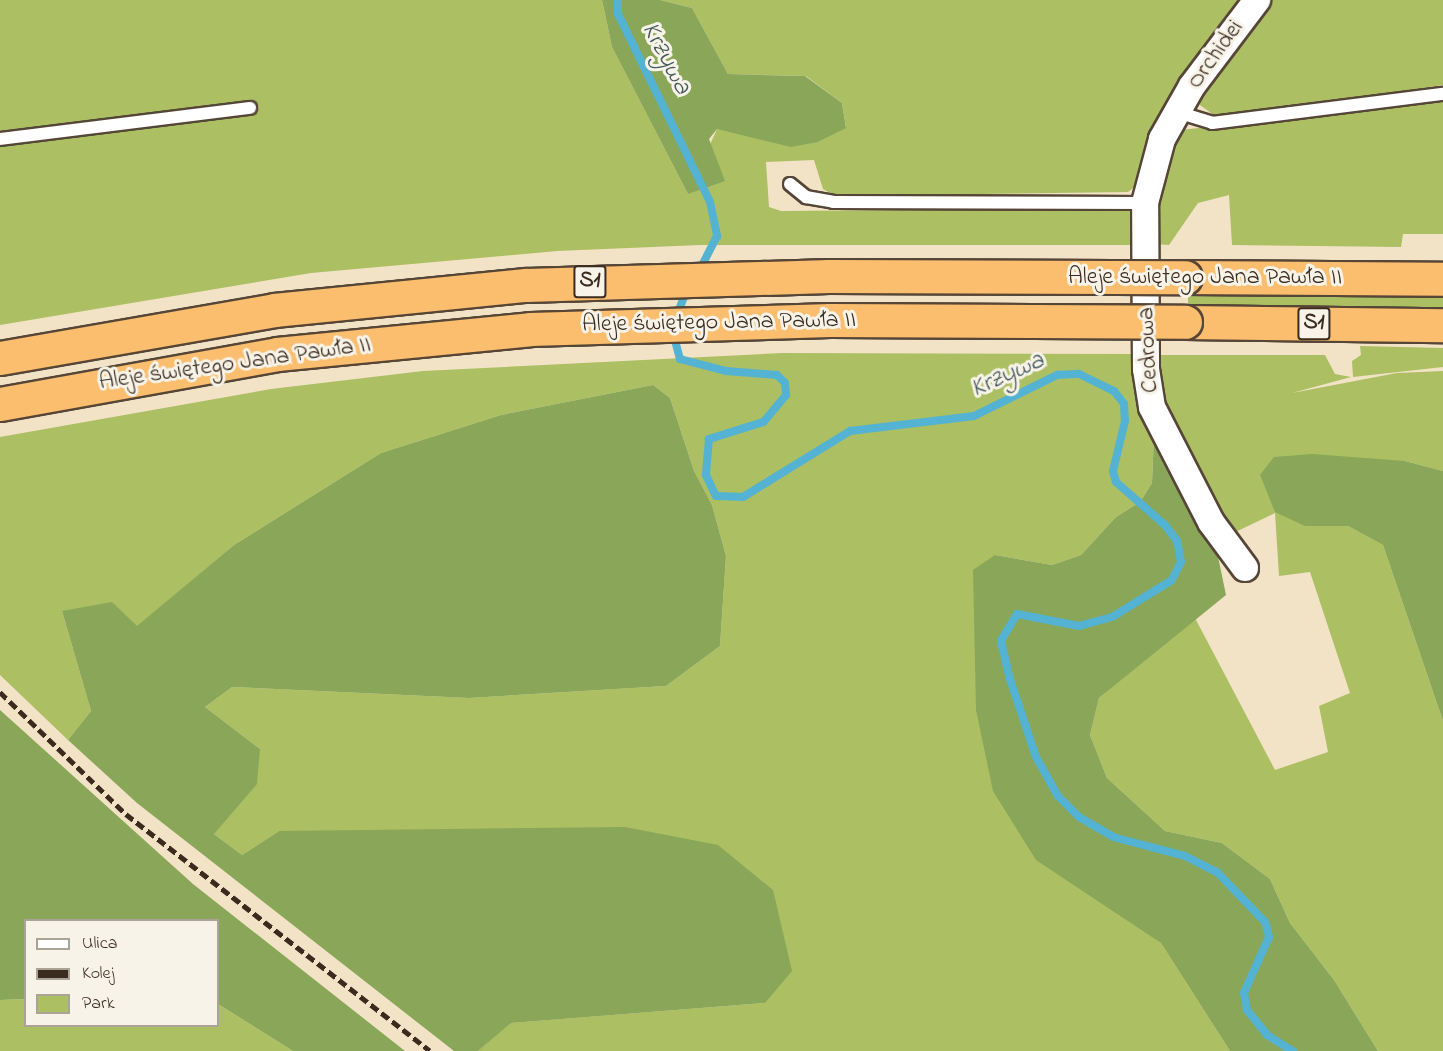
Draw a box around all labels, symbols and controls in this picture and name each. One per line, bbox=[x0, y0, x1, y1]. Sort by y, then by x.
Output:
street label: Orchidei bbox=[1181, 15, 1251, 95]
water label: Krzywa bbox=[633, 18, 697, 100]
road number: S1 bbox=[572, 263, 608, 301]
street label: Aleje świętego Jana Pawła II bbox=[1068, 264, 1342, 292]
road number: S1 bbox=[1296, 305, 1332, 343]
street label: Aleje świętego Jana Pawła II bbox=[582, 306, 856, 340]
street label: Cedrowa bbox=[1132, 306, 1166, 394]
street label: Aleje świętego Jana Pawła II bbox=[97, 331, 373, 397]
water label: Krzywa bbox=[966, 346, 1050, 406]
legend bbox=[24, 919, 219, 1027]
text: Ulica bbox=[82, 931, 117, 957]
text: Kolej bbox=[82, 961, 114, 987]
text: Park bbox=[82, 991, 115, 1017]

